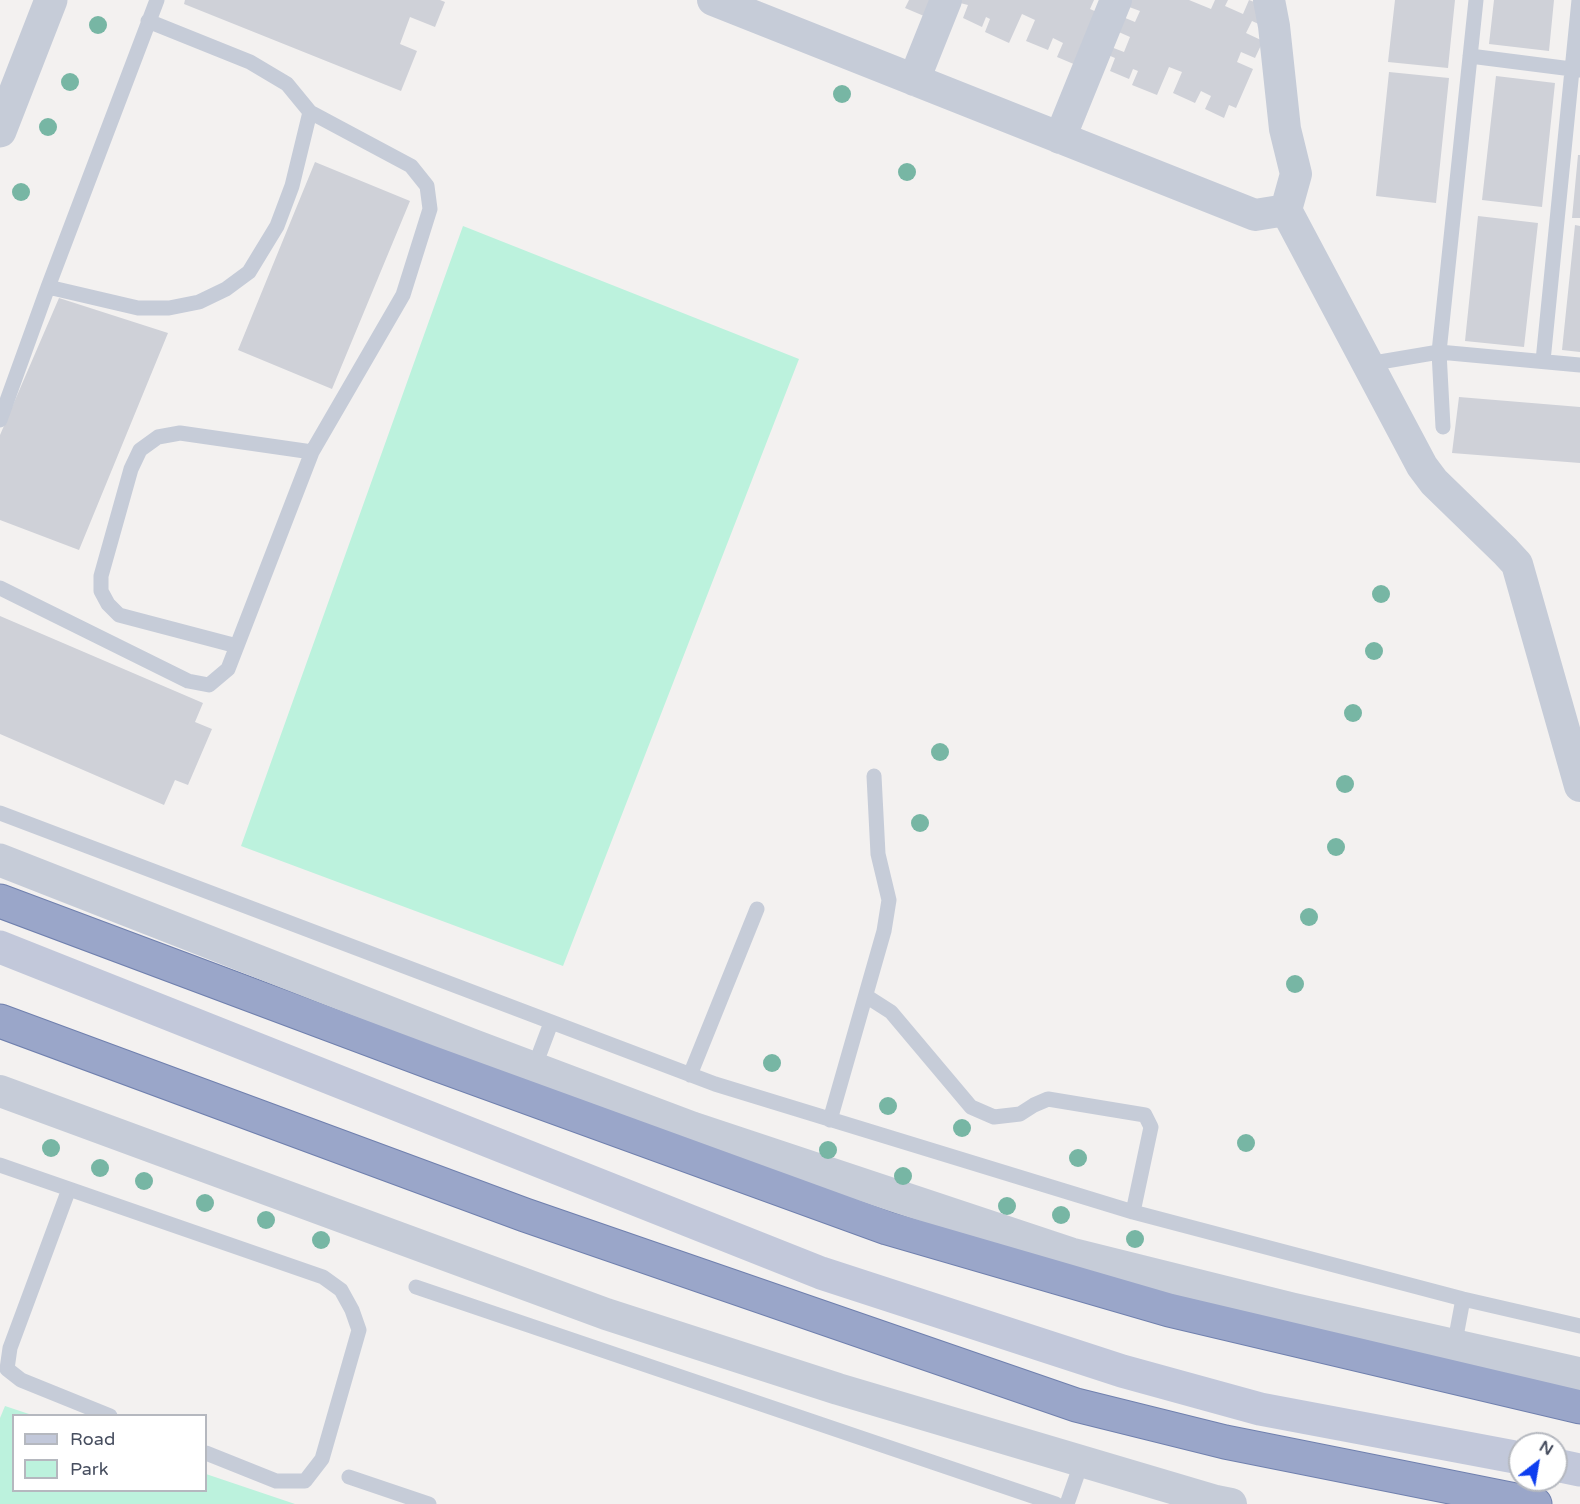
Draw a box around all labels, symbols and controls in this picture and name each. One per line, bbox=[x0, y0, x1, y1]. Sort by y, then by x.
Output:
legend bbox=[12, 1414, 207, 1492]
text: Road bbox=[70, 1428, 115, 1450]
north arrow bbox=[1508, 1432, 1568, 1492]
text: N bbox=[1536, 1436, 1557, 1460]
text: Park bbox=[70, 1458, 108, 1480]

